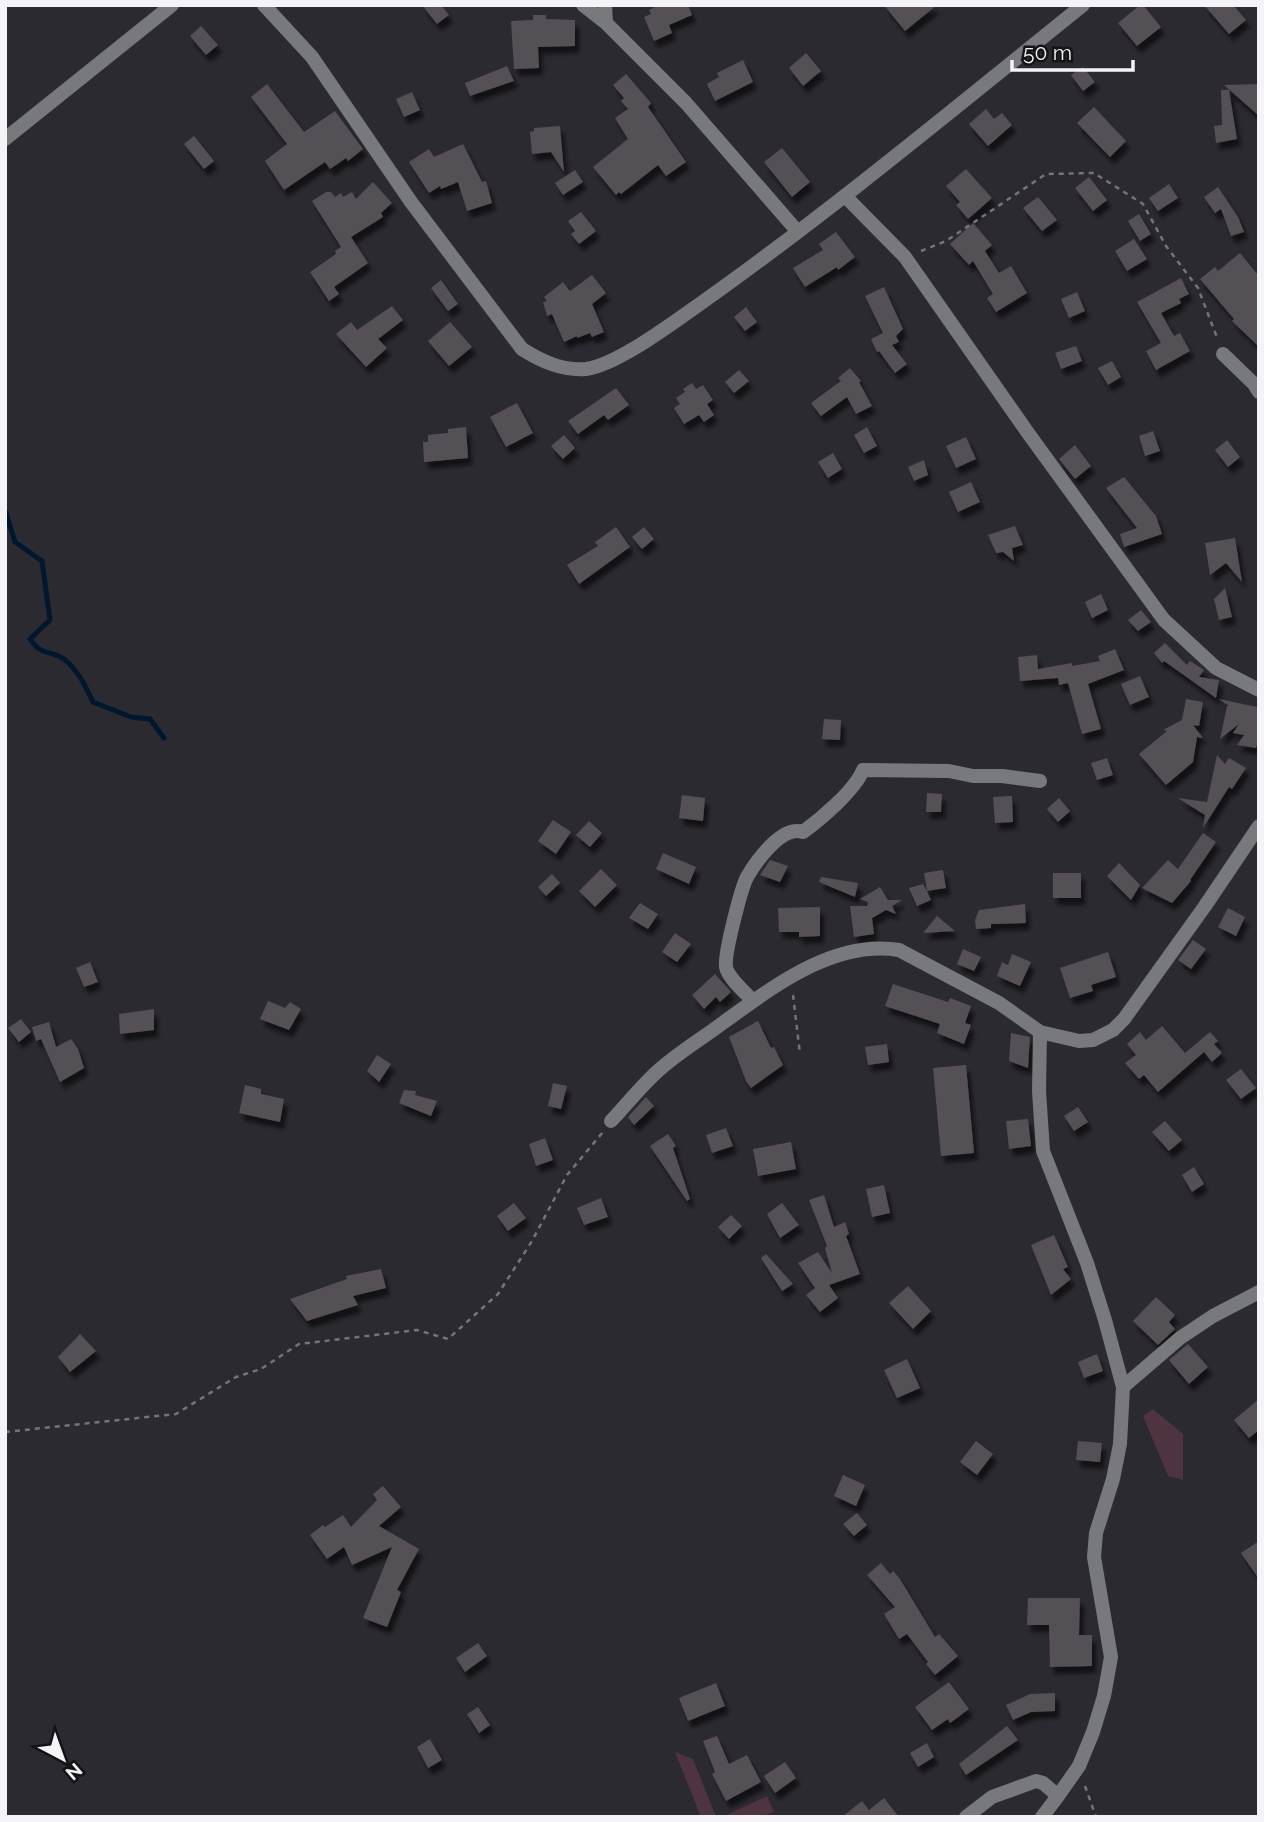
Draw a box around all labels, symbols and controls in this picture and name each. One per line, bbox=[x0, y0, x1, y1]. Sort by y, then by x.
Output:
scale bar bbox=[1012, 28, 1133, 72]
text: 50 m bbox=[1023, 40, 1072, 65]
north arrow bbox=[28, 1724, 98, 1794]
text: N bbox=[61, 1759, 87, 1785]

